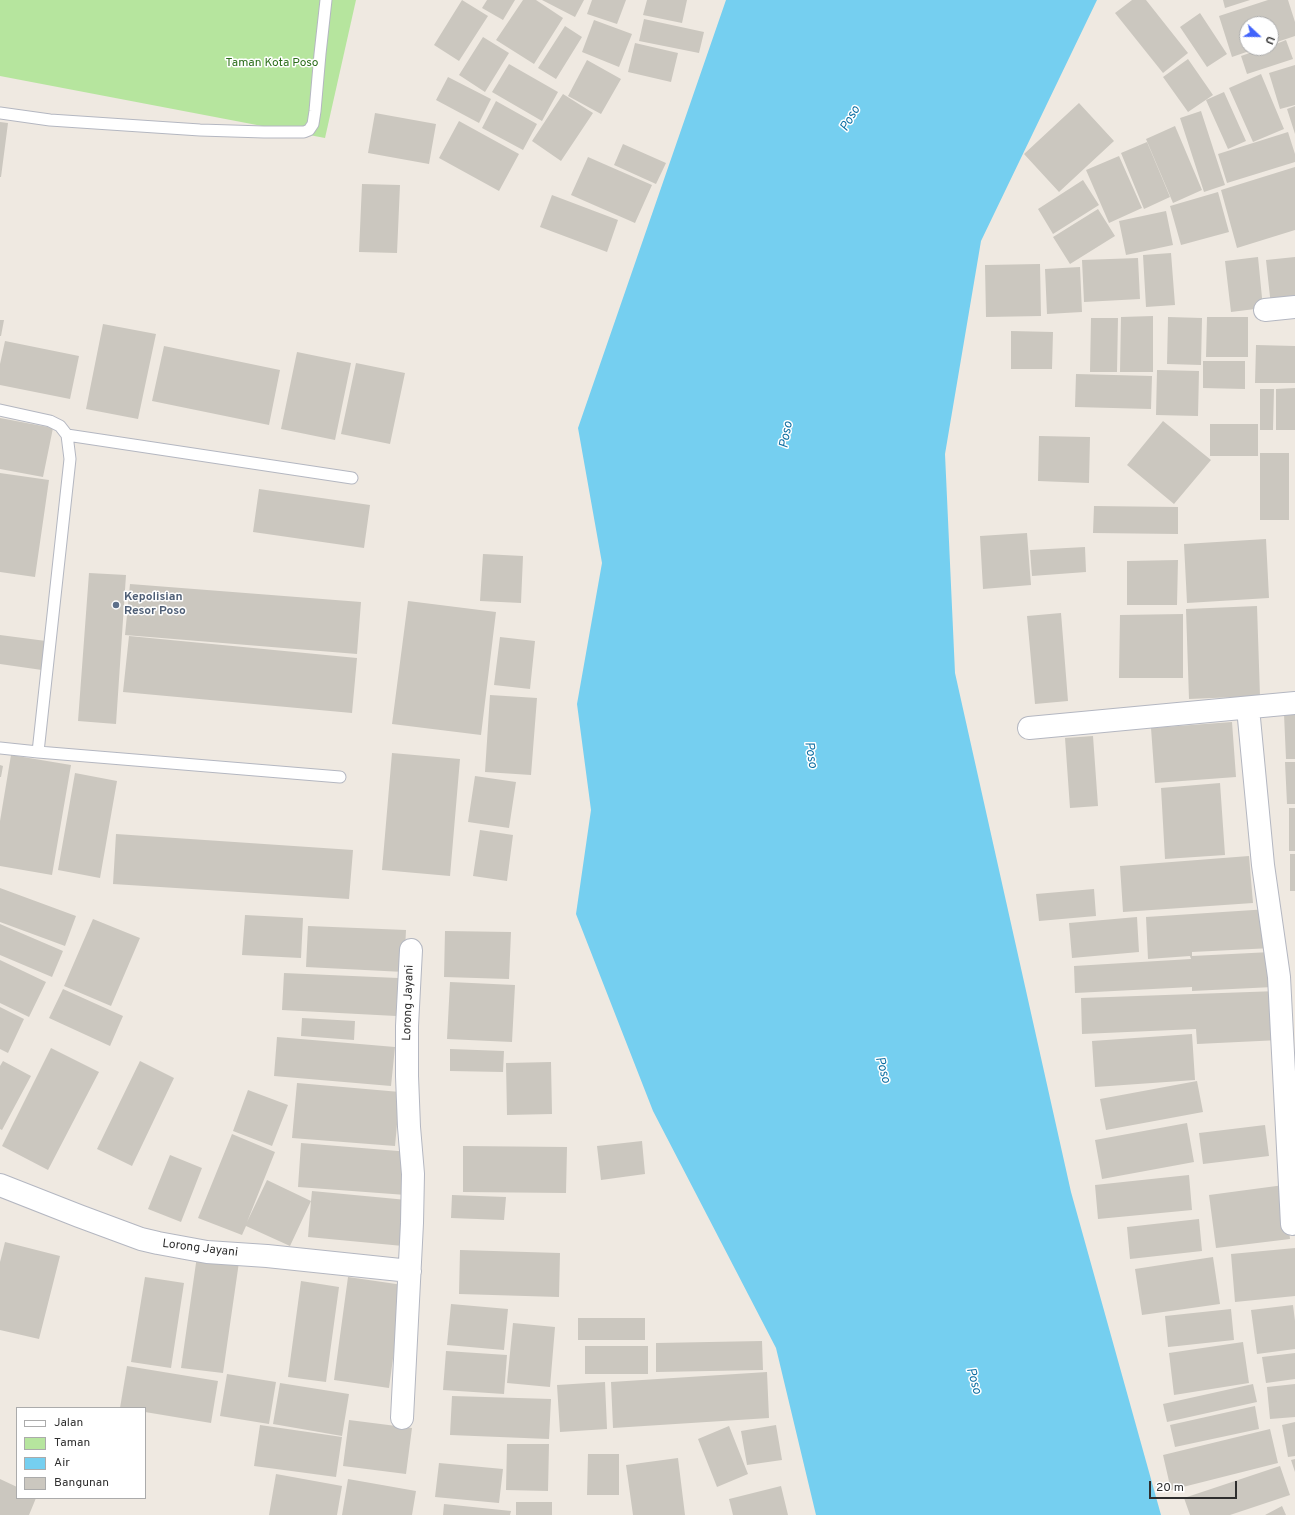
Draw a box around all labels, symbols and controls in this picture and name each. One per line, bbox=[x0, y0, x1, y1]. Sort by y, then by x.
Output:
north arrow bbox=[1239, 16, 1279, 56]
text: U bbox=[1261, 34, 1277, 46]
park label: Taman Kota Poso bbox=[225, 57, 319, 71]
water label: Poso bbox=[838, 103, 864, 135]
water label: Poso bbox=[777, 420, 797, 450]
place label: Kepolisian Resor Poso bbox=[124, 591, 186, 619]
marker: Kepolisian Resor Poso bbox=[111, 600, 121, 610]
water label: Poso bbox=[800, 741, 820, 769]
street label: Lorong Jayani bbox=[400, 965, 418, 1041]
water label: Poso bbox=[871, 1055, 893, 1085]
street label: Lorong Jayani bbox=[161, 1237, 239, 1261]
water label: Poso bbox=[962, 1366, 984, 1396]
legend bbox=[16, 1407, 146, 1499]
text: Jalan bbox=[54, 1415, 83, 1431]
text: Taman bbox=[54, 1435, 90, 1451]
text: Air bbox=[54, 1455, 70, 1471]
scale bar bbox=[1151, 1473, 1239, 1499]
text: Bangunan bbox=[54, 1475, 109, 1491]
text: 20 m bbox=[1156, 1480, 1184, 1496]

